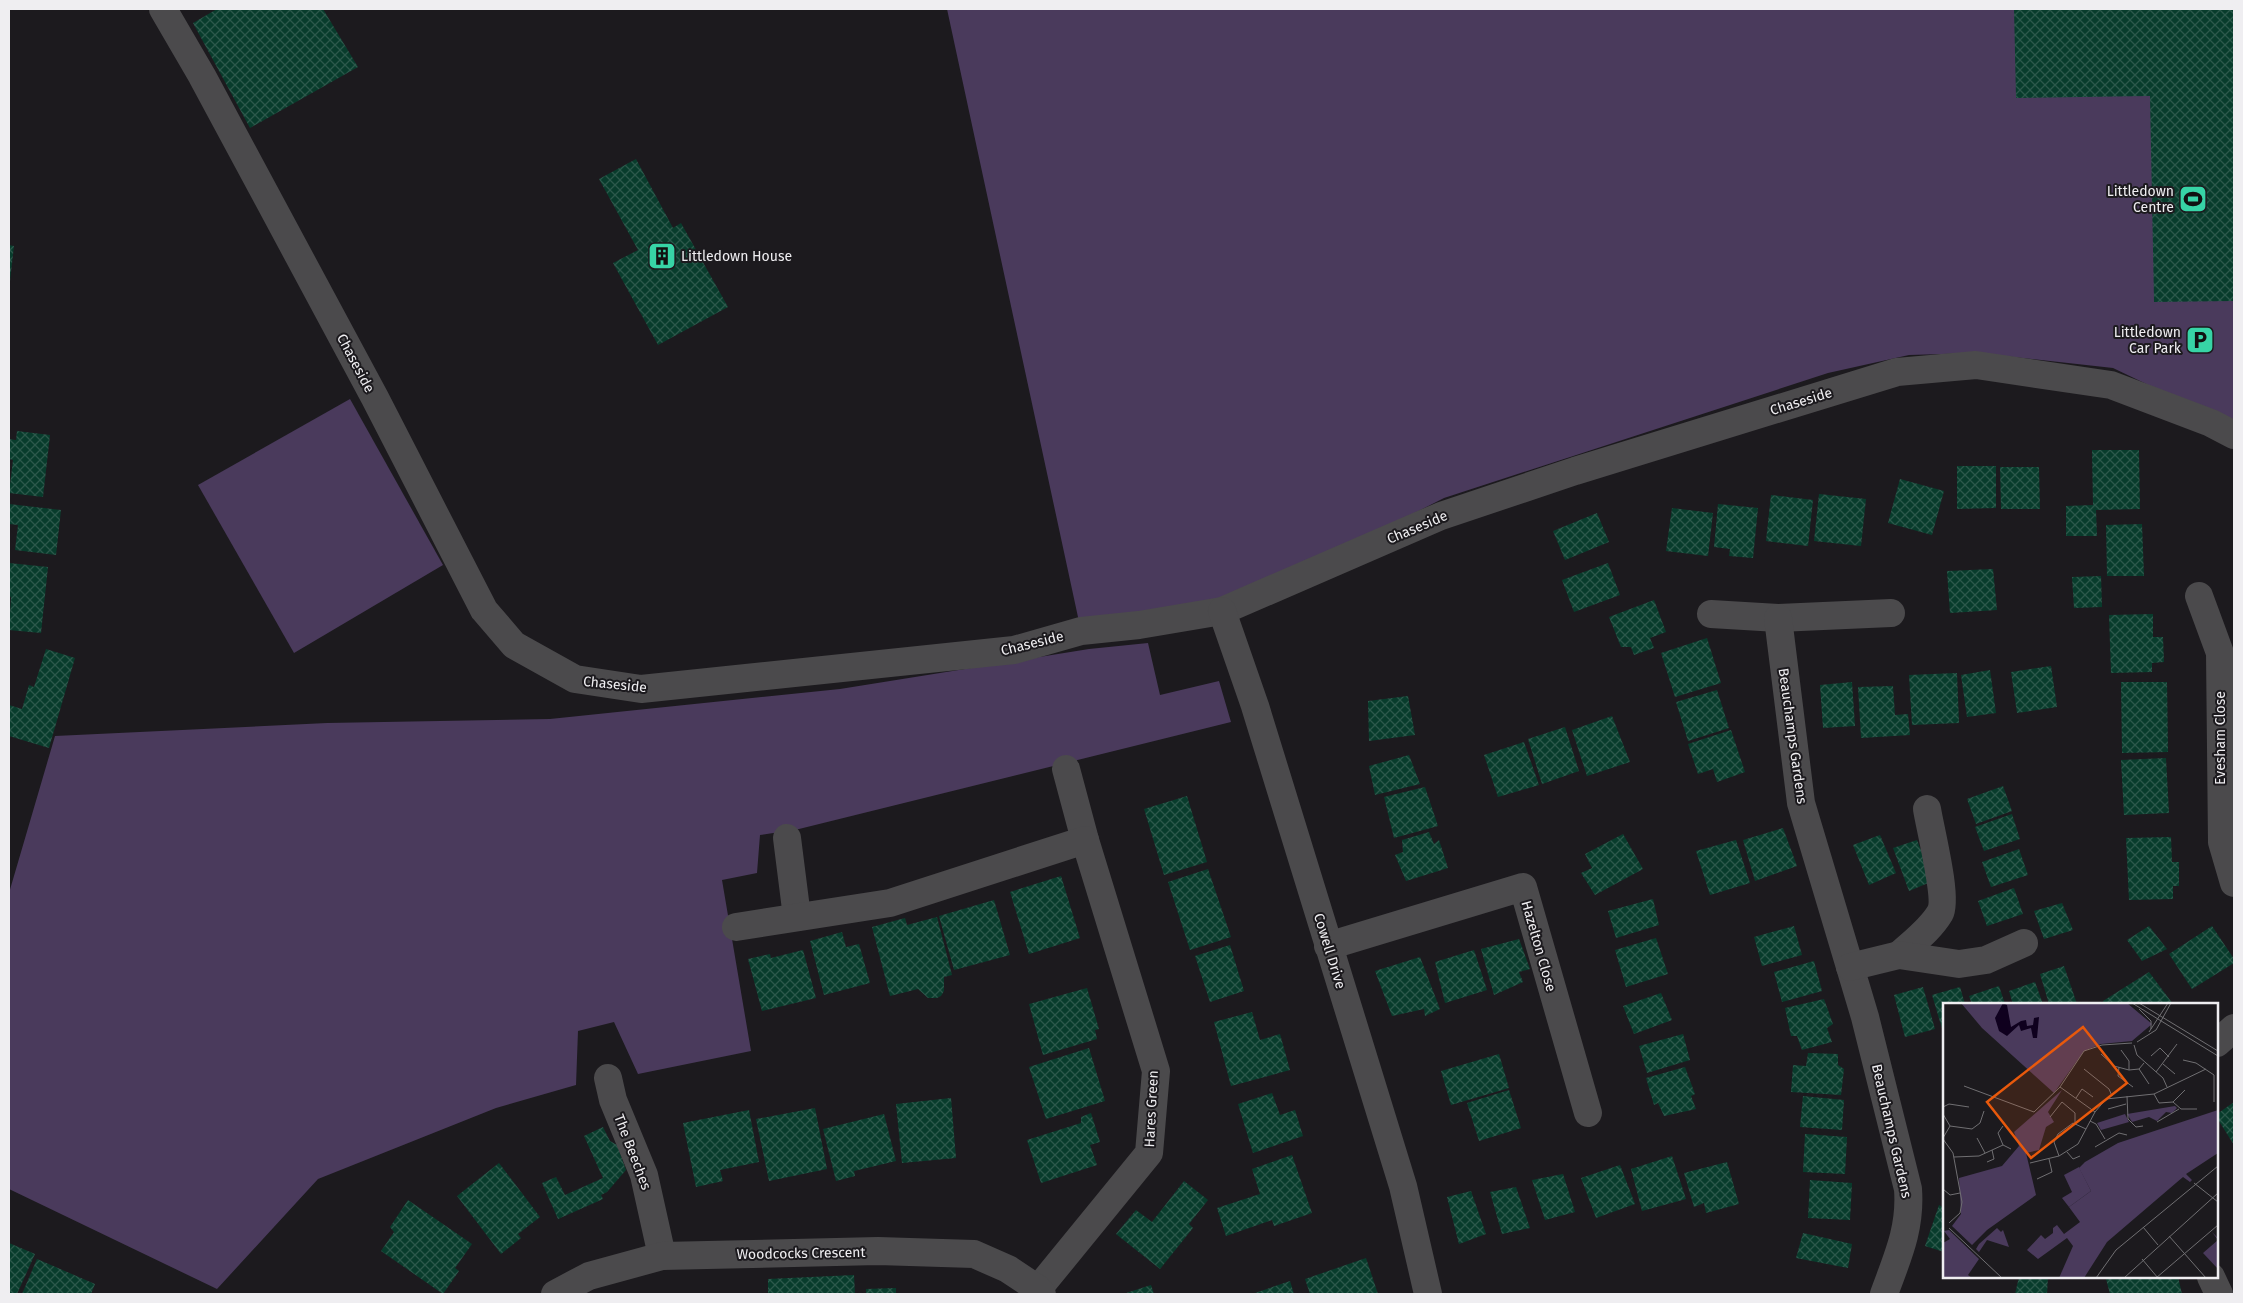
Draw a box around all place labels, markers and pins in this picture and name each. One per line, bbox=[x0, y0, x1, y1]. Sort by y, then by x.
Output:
place label: Littledown Centre bbox=[2107, 183, 2174, 216]
sports icon: Littledown Centre bbox=[2178, 184, 2208, 214]
building icon: Littledown House bbox=[647, 241, 677, 271]
place label: Littledown House bbox=[681, 248, 792, 265]
place label: Littledown Car Park bbox=[2114, 324, 2182, 357]
parking icon: Littledown Car Park bbox=[2185, 325, 2215, 355]

